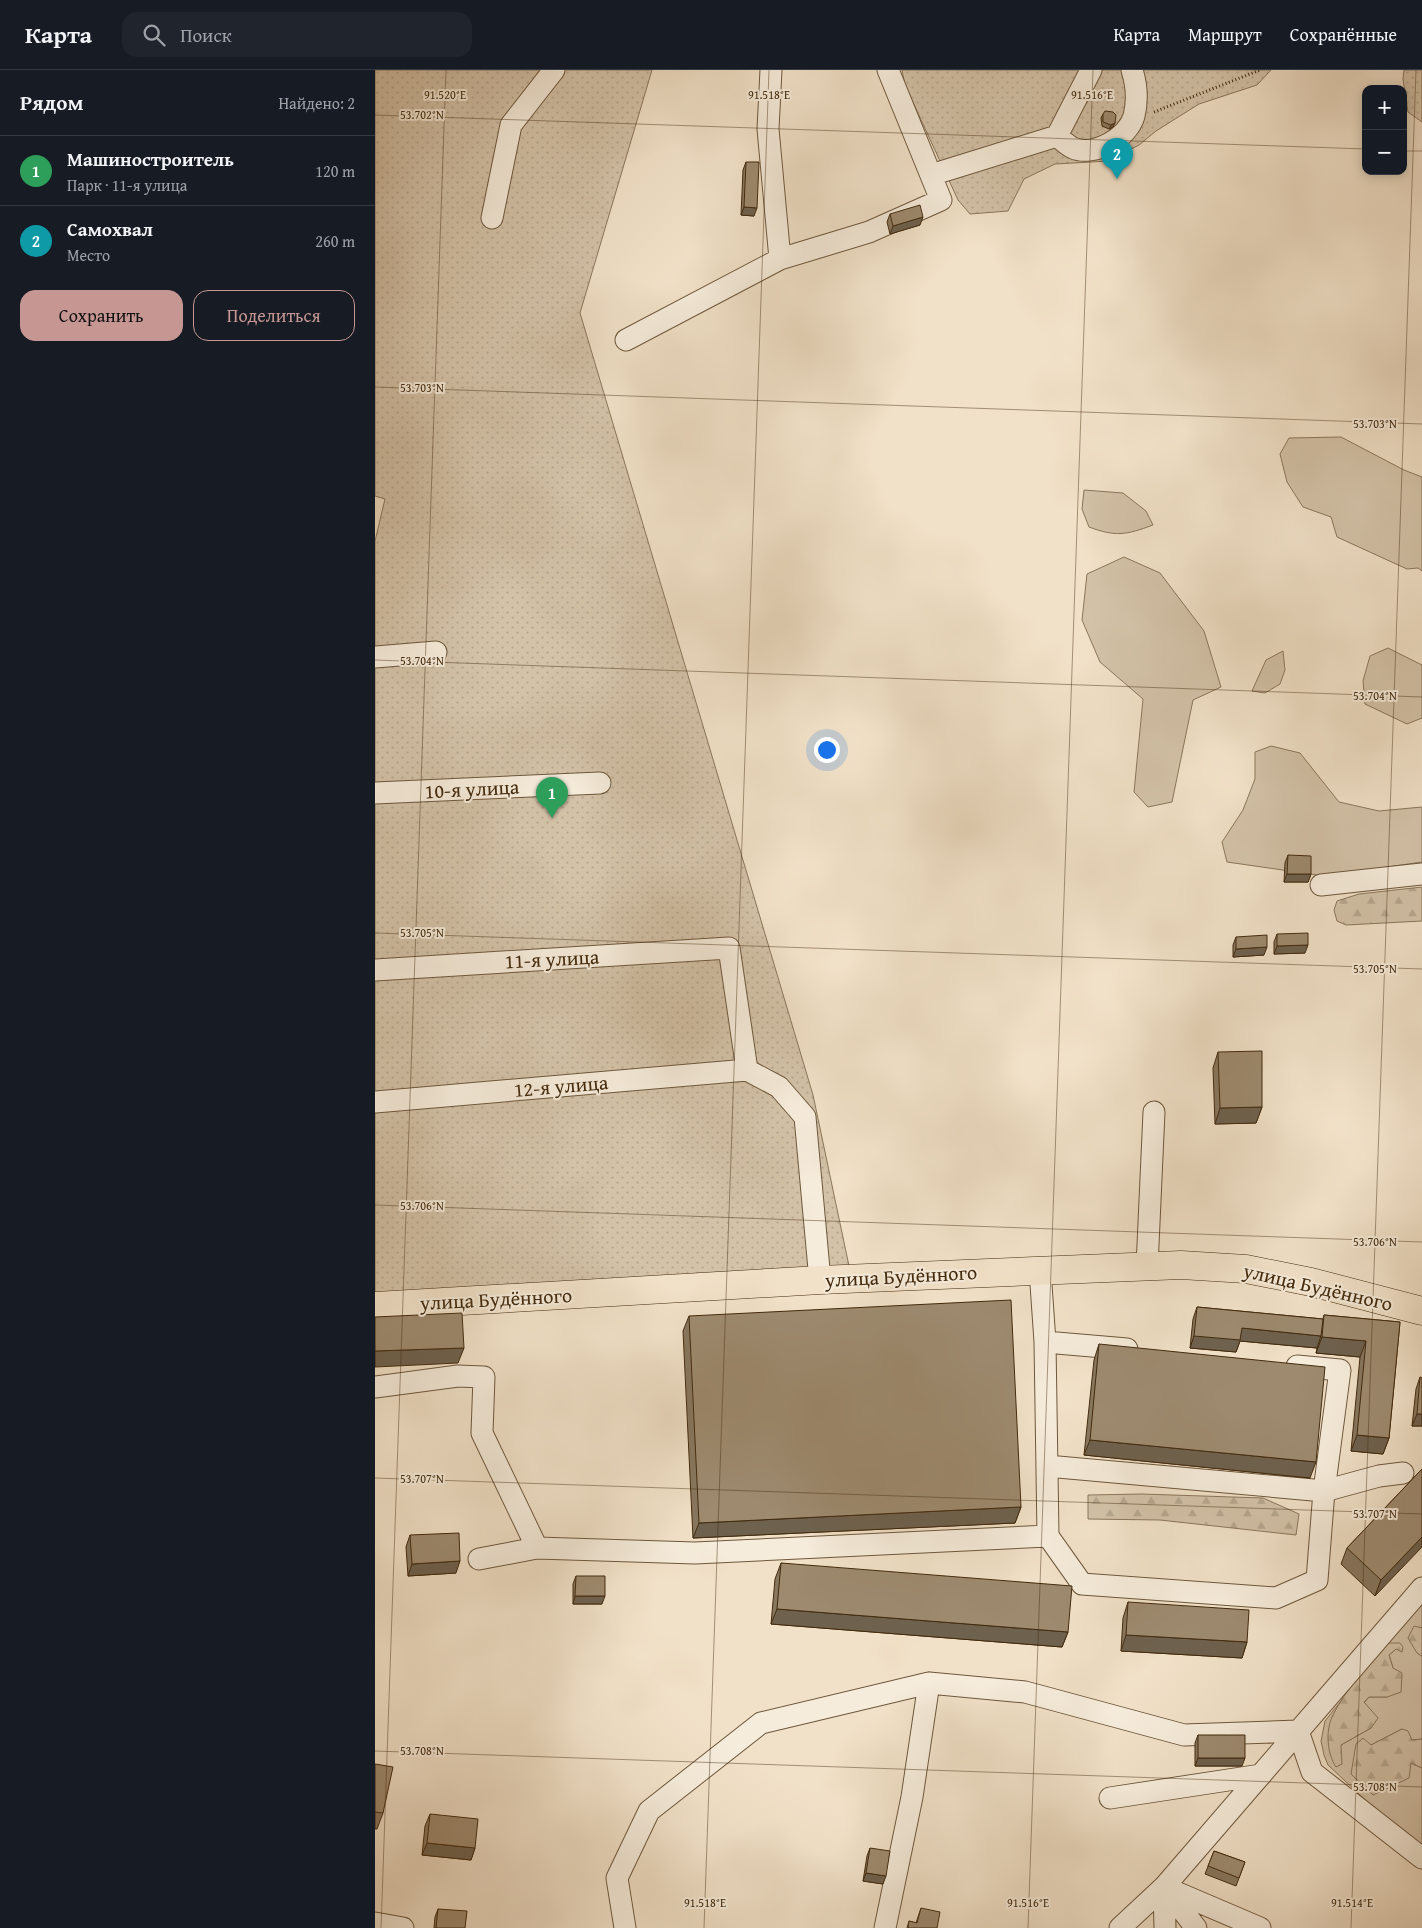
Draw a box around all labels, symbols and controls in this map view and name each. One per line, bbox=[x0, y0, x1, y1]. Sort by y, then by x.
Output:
search box bbox=[122, 12, 472, 57]
text: Карта bbox=[25, 17, 92, 52]
icon: search bbox=[140, 21, 168, 49]
text: Поиск bbox=[180, 21, 232, 49]
text: Карта bbox=[1114, 21, 1160, 48]
text: Маршрут bbox=[1188, 21, 1262, 48]
text: Сохранённые bbox=[1290, 21, 1397, 48]
map controls bbox=[1362, 85, 1407, 175]
button: + bbox=[1362, 85, 1407, 130]
text: 91.520°E bbox=[424, 86, 466, 103]
text: 91.518°E bbox=[748, 86, 790, 103]
text: 91.516°E bbox=[1071, 86, 1113, 103]
text: Рядом bbox=[20, 87, 83, 118]
text: Найдено: 2 bbox=[278, 91, 355, 115]
text: 53.702°N bbox=[400, 106, 444, 123]
button: − bbox=[1362, 130, 1407, 175]
pin: 2 bbox=[1101, 138, 1133, 179]
text: Машиностроитель bbox=[67, 145, 234, 173]
text: 1 bbox=[32, 159, 40, 183]
text: 120 m bbox=[315, 159, 355, 183]
text: Парк · 11-я улица bbox=[67, 173, 187, 197]
text: Самохвал bbox=[67, 215, 153, 243]
text: 2 bbox=[32, 229, 40, 253]
text: 260 m bbox=[315, 229, 355, 253]
text: Место bbox=[67, 243, 110, 267]
button: Сохранить bbox=[20, 290, 183, 341]
button: Поделиться bbox=[193, 290, 355, 341]
text: 53.703°N bbox=[400, 379, 444, 396]
text: 53.703°N bbox=[1353, 415, 1397, 432]
text: 53.704°N bbox=[400, 652, 444, 669]
text: 53.704°N bbox=[1353, 687, 1397, 704]
your location bbox=[814, 737, 840, 763]
street label: 10-я улица bbox=[424, 772, 520, 805]
pin: 1 bbox=[536, 777, 568, 818]
text: 53.705°N bbox=[400, 924, 444, 941]
street label: 11-я улица bbox=[504, 942, 600, 975]
text: 53.705°N bbox=[1353, 960, 1397, 977]
street label: 12-я улица bbox=[513, 1067, 610, 1104]
text: 53.706°N bbox=[400, 1197, 444, 1214]
text: 53.706°N bbox=[1353, 1233, 1397, 1250]
street label: улица Будённого bbox=[1240, 1255, 1396, 1318]
street label: улица Будённого bbox=[823, 1257, 978, 1294]
street label: улица Будённого bbox=[418, 1280, 573, 1317]
text: 53.707°N bbox=[400, 1470, 444, 1487]
text: 53.707°N bbox=[1353, 1505, 1397, 1522]
text: 53.708°N bbox=[400, 1742, 444, 1759]
text: 53.708°N bbox=[1353, 1778, 1397, 1795]
text: 91.518°E bbox=[684, 1894, 726, 1911]
text: 91.516°E bbox=[1007, 1894, 1049, 1911]
text: 91.514°E bbox=[1331, 1894, 1373, 1911]

